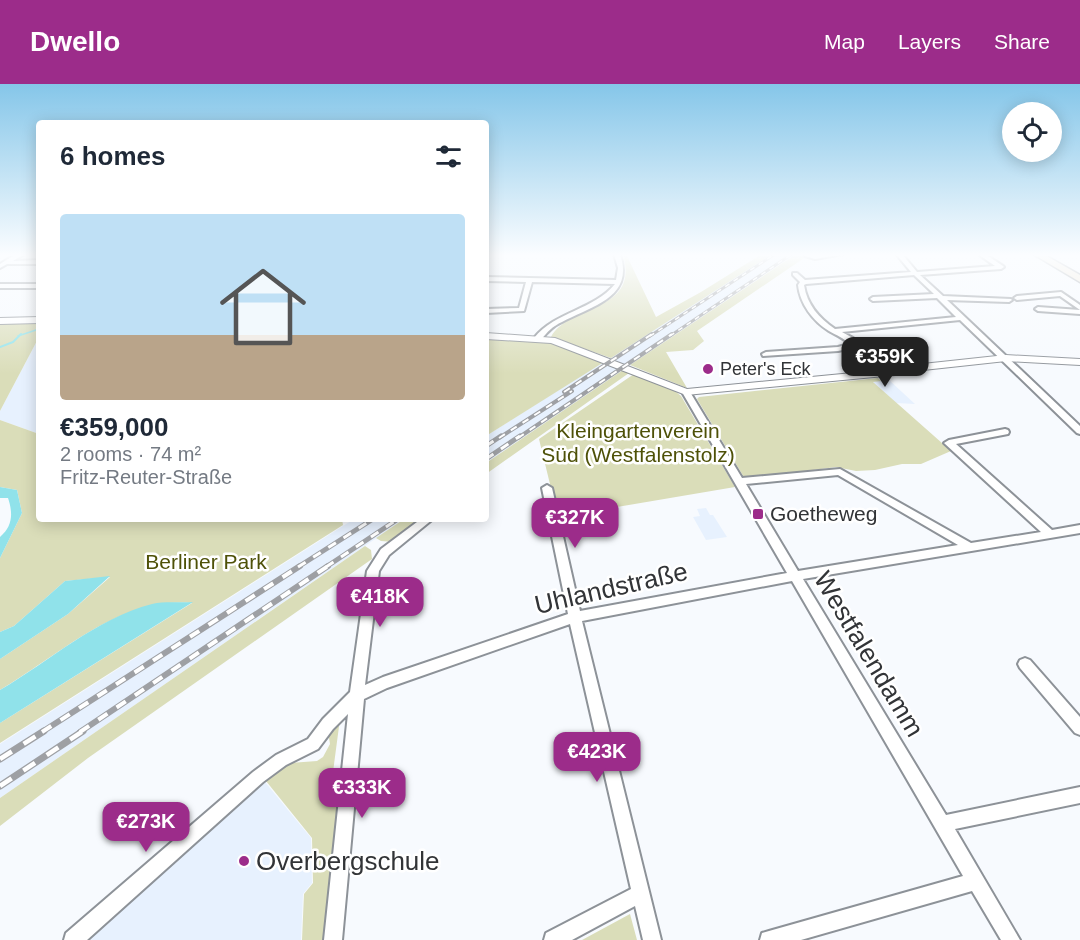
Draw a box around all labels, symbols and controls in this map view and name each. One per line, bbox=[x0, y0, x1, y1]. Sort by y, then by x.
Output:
text: Dwello bbox=[30, 26, 120, 57]
text: Map bbox=[824, 30, 865, 53]
text: Layers bbox=[898, 30, 961, 53]
text: Share bbox=[994, 30, 1050, 53]
map controls bbox=[1002, 102, 1062, 162]
button: locate bbox=[1002, 102, 1062, 162]
icon: filters bbox=[432, 140, 465, 173]
text: 6 homes bbox=[60, 141, 166, 171]
icon: home bbox=[209, 253, 317, 361]
pin: €359K bbox=[843, 337, 927, 388]
text: €359K bbox=[856, 345, 914, 367]
place label: Peter's Eck bbox=[720, 359, 811, 379]
marker: Peter's Eck bbox=[701, 362, 715, 376]
text: €359,000 bbox=[60, 412, 168, 442]
park label: Kleingartenverein Süd (Westfalenstolz) bbox=[541, 419, 735, 466]
text: 2 rooms · 74 m² bbox=[60, 443, 201, 465]
text: Fritz-Reuter-Straße bbox=[60, 466, 232, 488]
pin: €327K bbox=[533, 498, 617, 549]
place label: Goetheweg bbox=[770, 502, 877, 525]
text: €327K bbox=[546, 506, 604, 528]
marker: Goetheweg bbox=[751, 507, 765, 521]
park label: Berliner Park bbox=[145, 550, 267, 573]
street label: Uhlandstraße bbox=[532, 556, 690, 620]
street label: Westfalendamm bbox=[808, 566, 930, 742]
pin: €418K bbox=[338, 577, 422, 628]
text: €418K bbox=[351, 585, 409, 607]
pin: €423K bbox=[555, 732, 639, 783]
text: €423K bbox=[568, 740, 626, 762]
pin: €333K bbox=[320, 768, 404, 819]
text: €333K bbox=[333, 776, 391, 798]
pin: €273K bbox=[104, 802, 188, 853]
text: €273K bbox=[117, 810, 175, 832]
place label: Overbergschule bbox=[256, 846, 440, 876]
marker: Overbergschule bbox=[237, 854, 251, 868]

